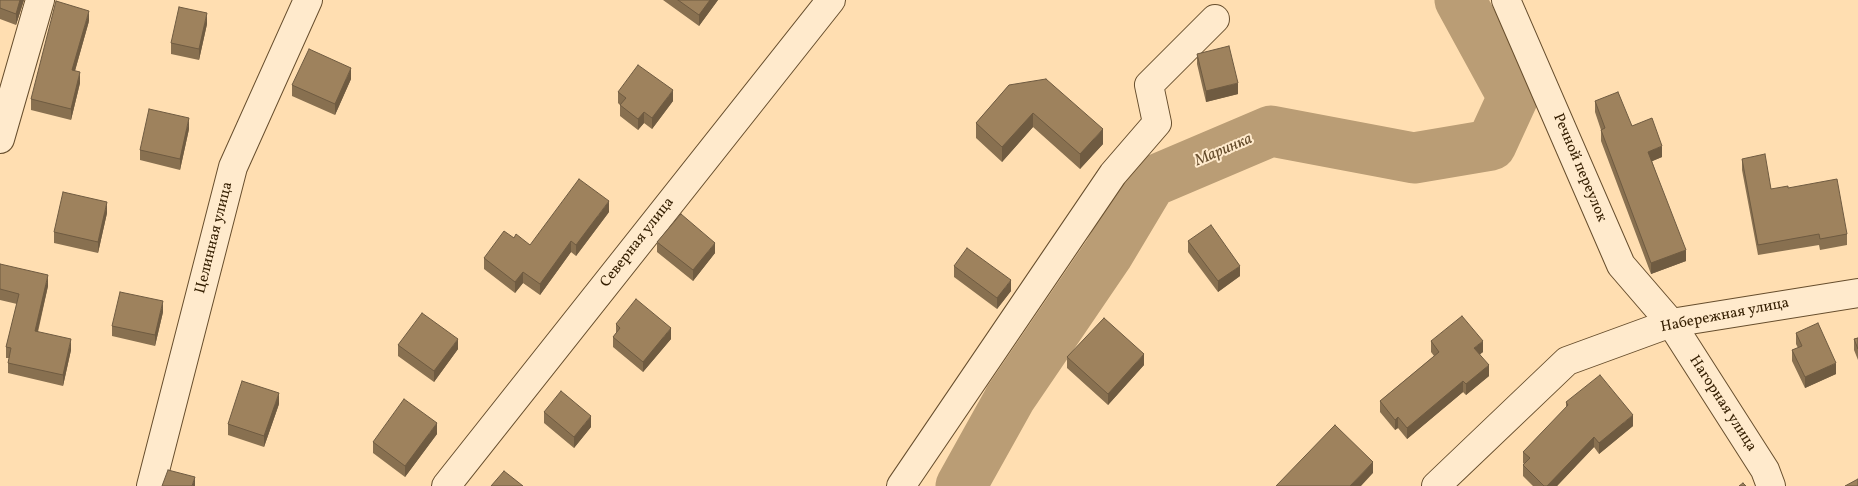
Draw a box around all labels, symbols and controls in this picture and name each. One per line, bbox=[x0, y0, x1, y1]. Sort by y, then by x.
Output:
street label: Речной переулок bbox=[1548, 111, 1610, 225]
water label: Маринка bbox=[1192, 130, 1256, 172]
street label: Целинная улица bbox=[192, 180, 238, 296]
street label: Северная улица bbox=[597, 194, 679, 292]
street label: Набережная улица bbox=[1659, 295, 1791, 337]
street label: Нагорная улица bbox=[1684, 353, 1760, 455]

